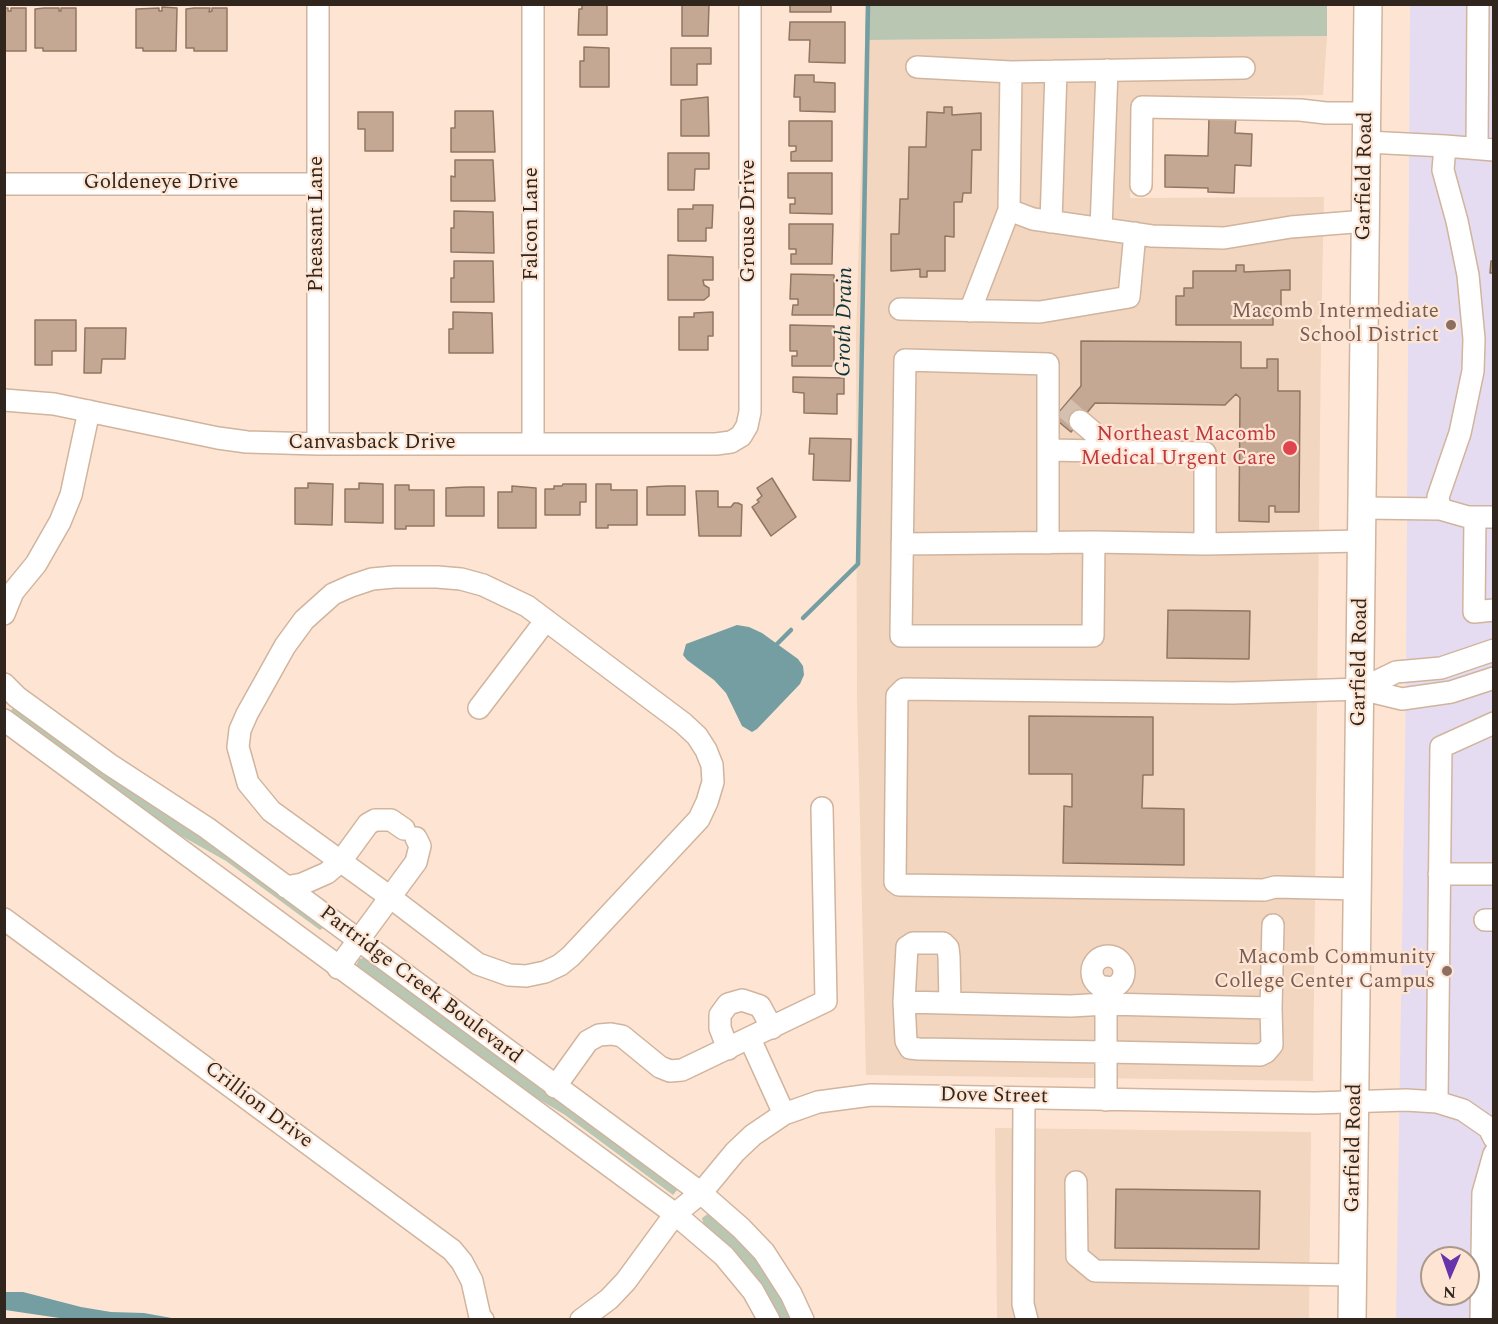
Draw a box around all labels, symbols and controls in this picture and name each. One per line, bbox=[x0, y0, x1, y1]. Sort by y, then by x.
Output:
street label: Garfield Road bbox=[1352, 111, 1380, 241]
street label: Pheasant Lane bbox=[305, 156, 331, 292]
street label: Grouse Drive bbox=[737, 159, 763, 283]
street label: Falcon Lane bbox=[520, 167, 546, 281]
street label: Goldeneye Drive bbox=[84, 171, 238, 197]
water label: Groth Drain bbox=[832, 267, 860, 377]
place label: Macomb Intermediate School District bbox=[1232, 300, 1439, 350]
marker: Macomb Intermediate School District bbox=[1444, 318, 1458, 332]
place label: Northeast Macomb Medical Urgent Care bbox=[1080, 423, 1276, 473]
street label: Canvasback Drive bbox=[288, 431, 456, 457]
marker: Northeast Macomb Medical Urgent Care bbox=[1281, 439, 1299, 457]
street label: Garfield Road bbox=[1347, 597, 1375, 727]
street label: Partridge Creek Boulevard bbox=[314, 902, 526, 1070]
place label: Macomb Community College Center Campus bbox=[1214, 946, 1435, 996]
marker: Macomb Community College Center Campus bbox=[1440, 964, 1454, 978]
street label: Crillion Drive bbox=[199, 1057, 317, 1155]
street label: Dove Street bbox=[940, 1083, 1048, 1111]
street label: Garfield Road bbox=[1341, 1083, 1369, 1213]
north arrow bbox=[1420, 1246, 1480, 1306]
text: N bbox=[1442, 1280, 1456, 1304]

